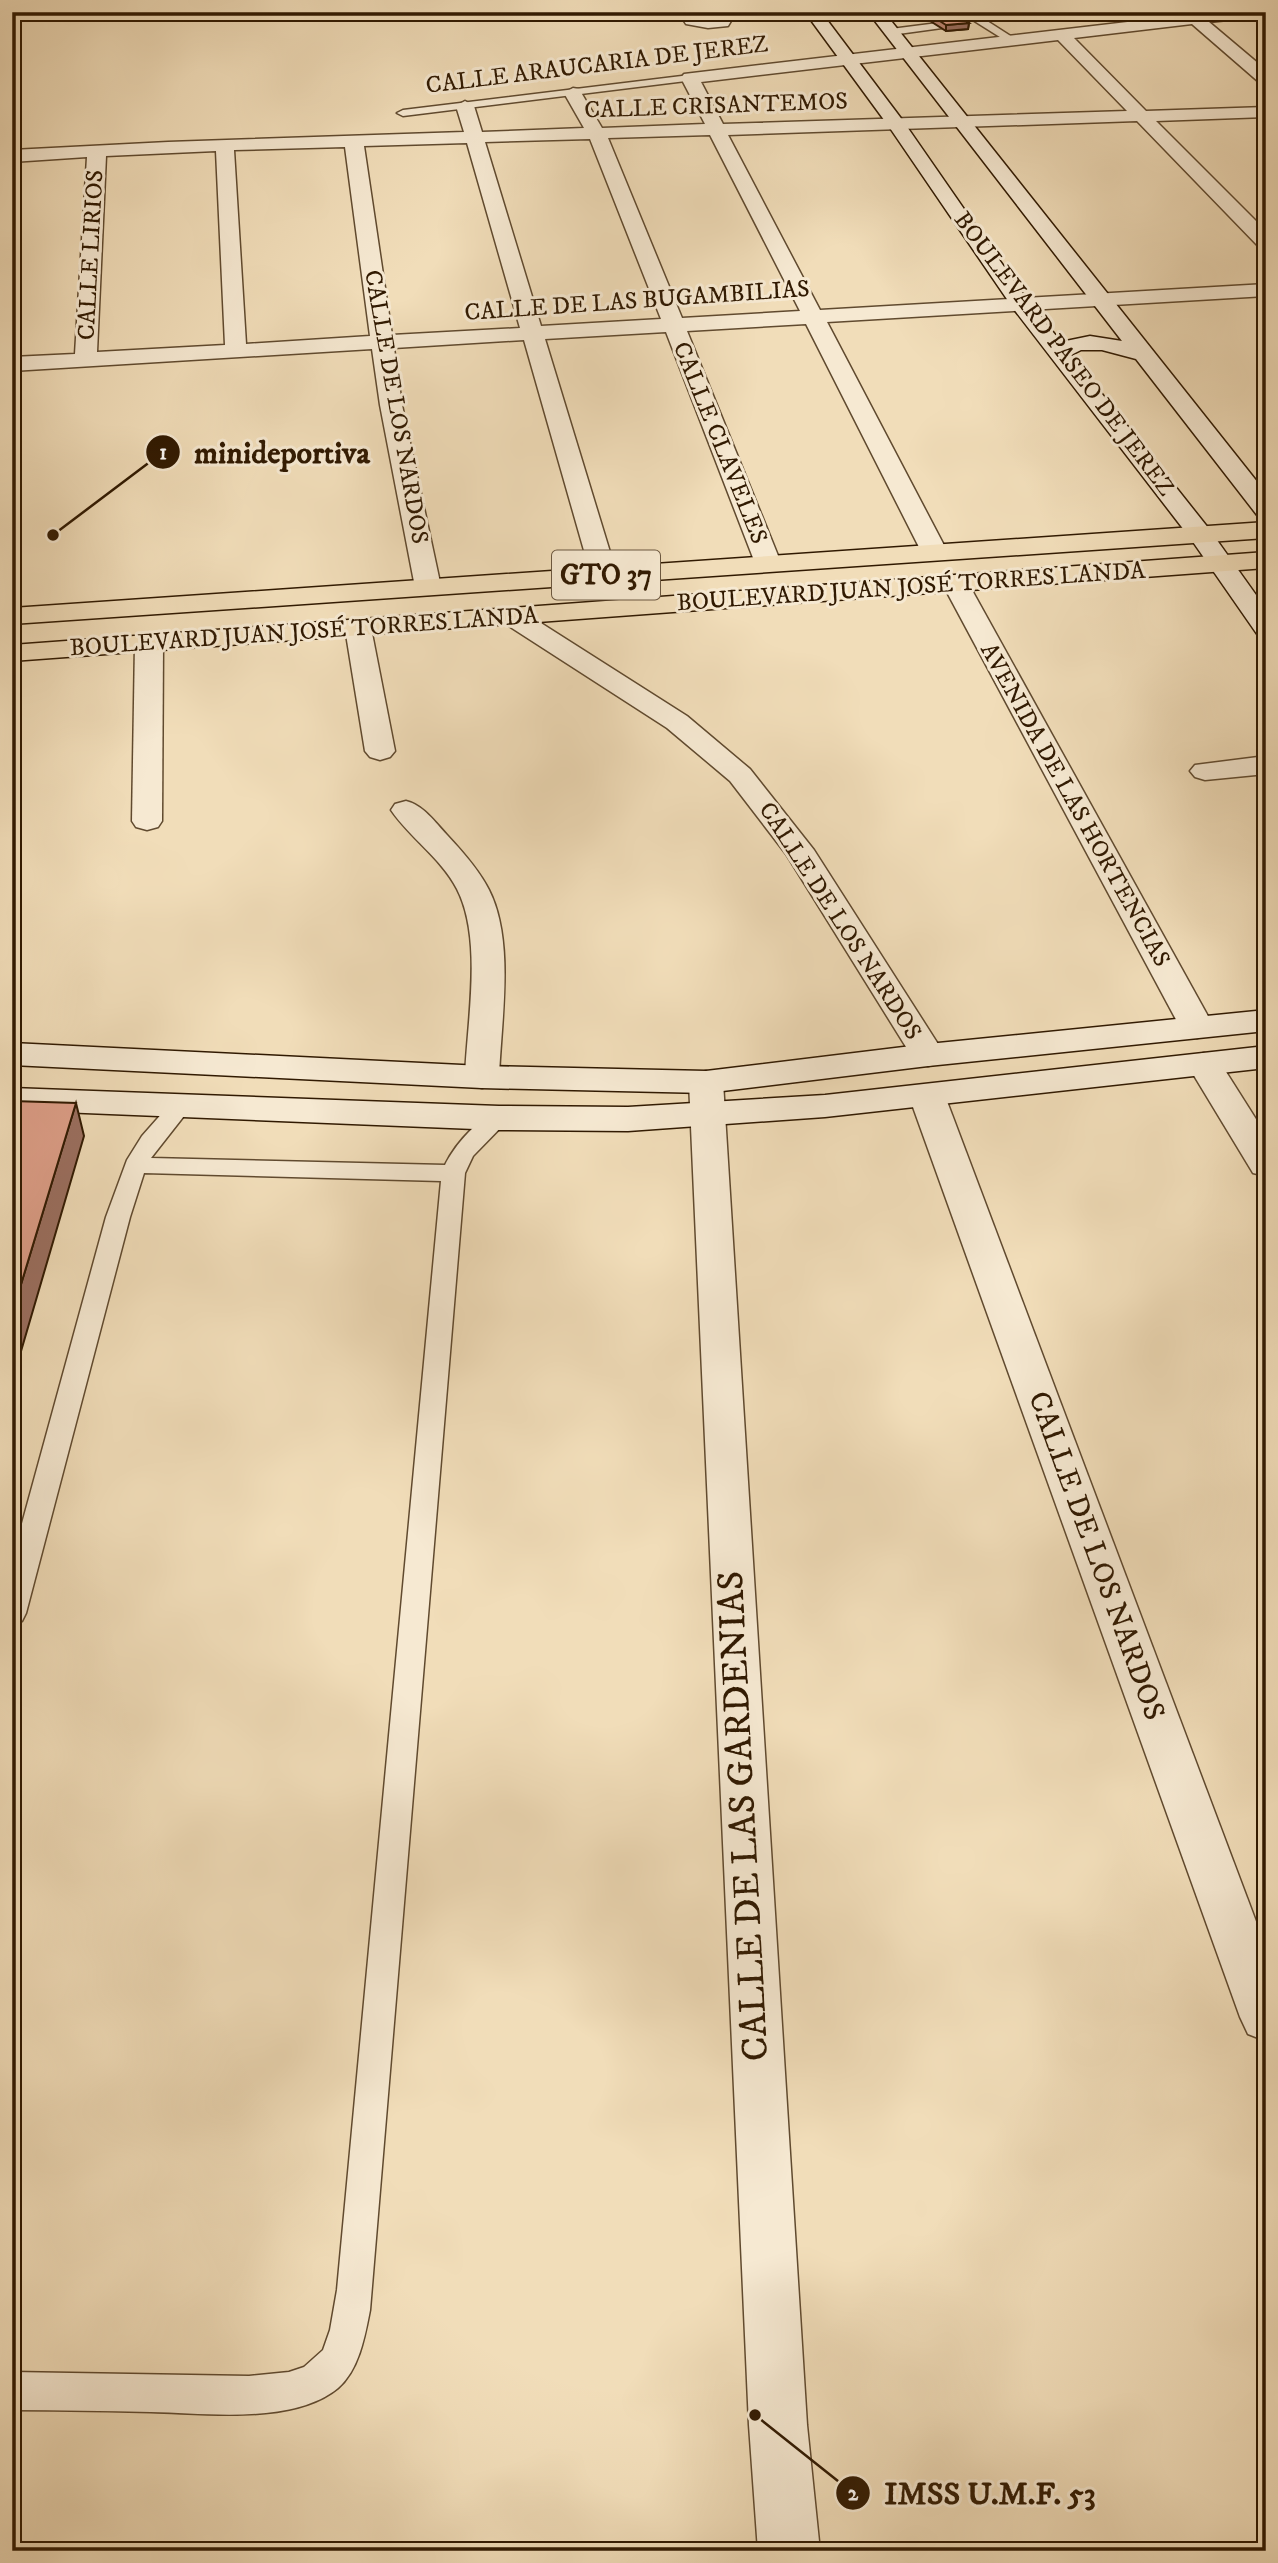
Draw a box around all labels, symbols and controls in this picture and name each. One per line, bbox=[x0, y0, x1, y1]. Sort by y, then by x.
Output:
street label: CALLE ARAUCARIA DE JEREZ bbox=[424, 29, 770, 101]
street label: CALLE CRISANTEMOS bbox=[584, 86, 848, 126]
street label: CALLE LIRIOS bbox=[72, 169, 110, 341]
street label: BOULEVARD PASEO DE JEREZ bbox=[947, 206, 1181, 502]
street label: CALLE DE LOS NARDOS bbox=[357, 268, 435, 546]
street label: CALLE DE LAS BUGAMBILIAS bbox=[463, 274, 811, 328]
street label: CALLE CLAVELES bbox=[666, 338, 774, 548]
callout: minideportiva bbox=[145, 425, 384, 478]
text: minideportiva bbox=[194, 434, 370, 474]
text: 1 bbox=[159, 440, 167, 466]
road number: GTO 37 bbox=[552, 550, 660, 600]
street label: BOULEVARD JUAN JOSÉ TORRES LANDA bbox=[676, 556, 1147, 618]
street label: BOULEVARD JUAN JOSÉ TORRES LANDA bbox=[69, 601, 540, 663]
street label: AVENIDA DE LAS HORTENCIAS bbox=[973, 638, 1177, 972]
street label: CALLE DE LOS NARDOS bbox=[752, 796, 928, 1046]
street label: CALLE DE LOS NARDOS bbox=[1019, 1387, 1173, 1725]
street label: CALLE DE LAS GARDENIAS bbox=[708, 1570, 780, 2062]
callout: IMSS U.M.F. 53 bbox=[836, 2467, 1110, 2520]
text: IMSS U.M.F. 53 bbox=[884, 2475, 1096, 2515]
text: 2 bbox=[848, 2481, 859, 2507]

